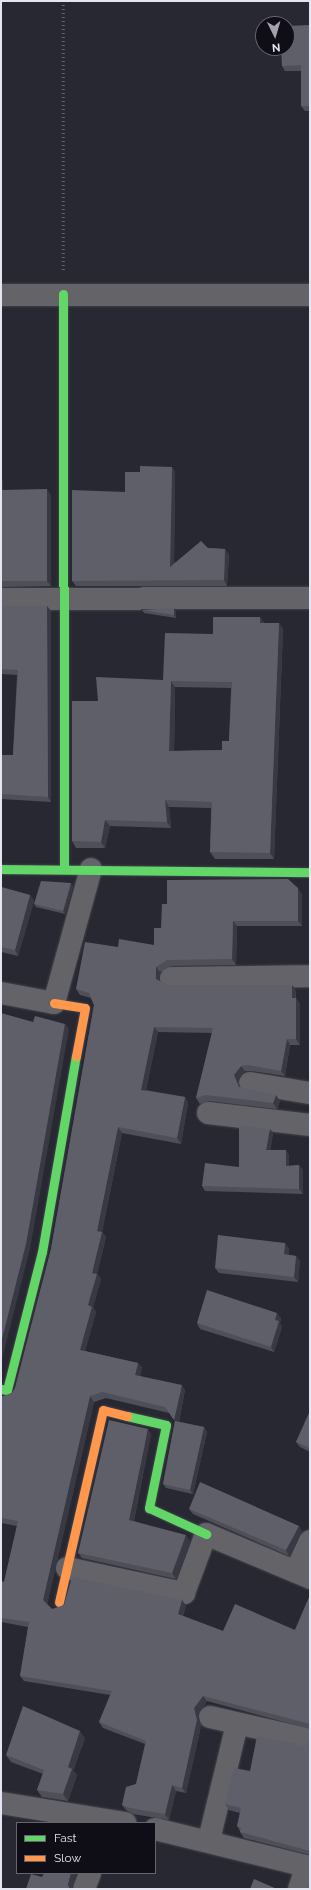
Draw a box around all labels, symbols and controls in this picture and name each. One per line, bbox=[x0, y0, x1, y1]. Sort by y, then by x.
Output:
north arrow bbox=[255, 16, 295, 56]
text: N bbox=[271, 41, 281, 54]
legend bbox=[16, 1822, 156, 1874]
text: Fast bbox=[54, 1831, 77, 1845]
text: Slow bbox=[54, 1851, 81, 1865]

